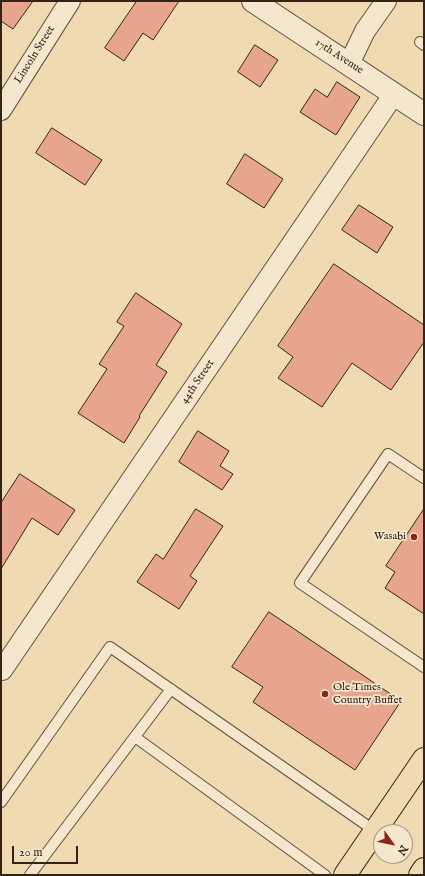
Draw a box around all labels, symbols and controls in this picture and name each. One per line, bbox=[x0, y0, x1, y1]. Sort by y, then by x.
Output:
street label: Lincoln Street bbox=[12, 24, 58, 86]
street label: 17th Avenue bbox=[312, 37, 366, 77]
street label: 44th Street bbox=[179, 358, 217, 406]
place label: Wasabi bbox=[374, 530, 406, 544]
marker: Wasabi bbox=[409, 532, 419, 542]
place label: Ole Times Country Buffet bbox=[333, 681, 402, 707]
marker: Ole Times Country Buffet bbox=[320, 689, 330, 699]
north arrow bbox=[373, 824, 413, 864]
scale bar bbox=[14, 838, 80, 864]
text: N bbox=[394, 842, 411, 858]
text: 20 m bbox=[19, 845, 42, 860]

